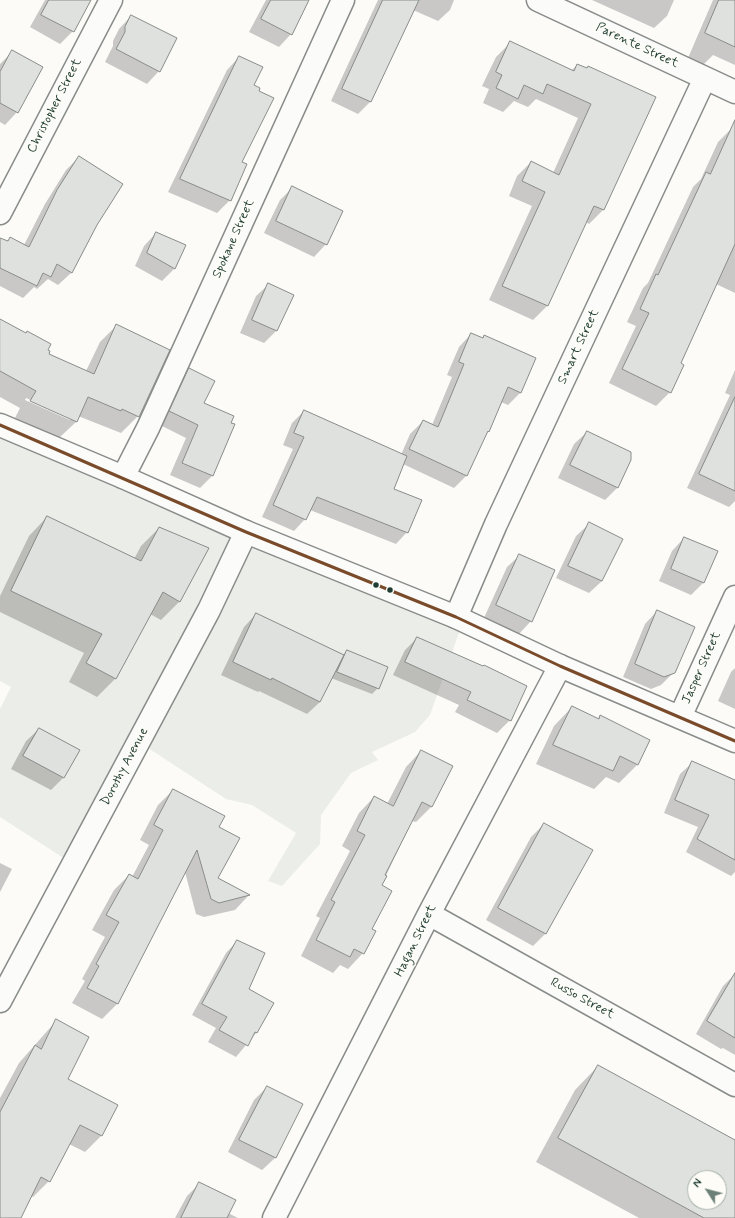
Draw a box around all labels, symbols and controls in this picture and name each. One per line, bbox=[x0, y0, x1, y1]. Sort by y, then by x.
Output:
street label: Parente Street bbox=[593, 20, 681, 72]
street label: Christopher Street bbox=[24, 56, 86, 156]
street label: Spokane Street bbox=[210, 197, 258, 281]
street label: Smart Street bbox=[555, 307, 603, 387]
unlabelled marker bbox=[371, 580, 381, 590]
unlabelled marker bbox=[385, 585, 395, 595]
street label: Jasper Street bbox=[679, 630, 725, 706]
street label: Dorothy Avenue bbox=[98, 725, 152, 809]
street label: Hagan Street bbox=[392, 902, 440, 980]
street label: Russo Street bbox=[547, 975, 617, 1023]
north arrow bbox=[687, 1170, 727, 1210]
text: N bbox=[690, 1176, 706, 1191]

